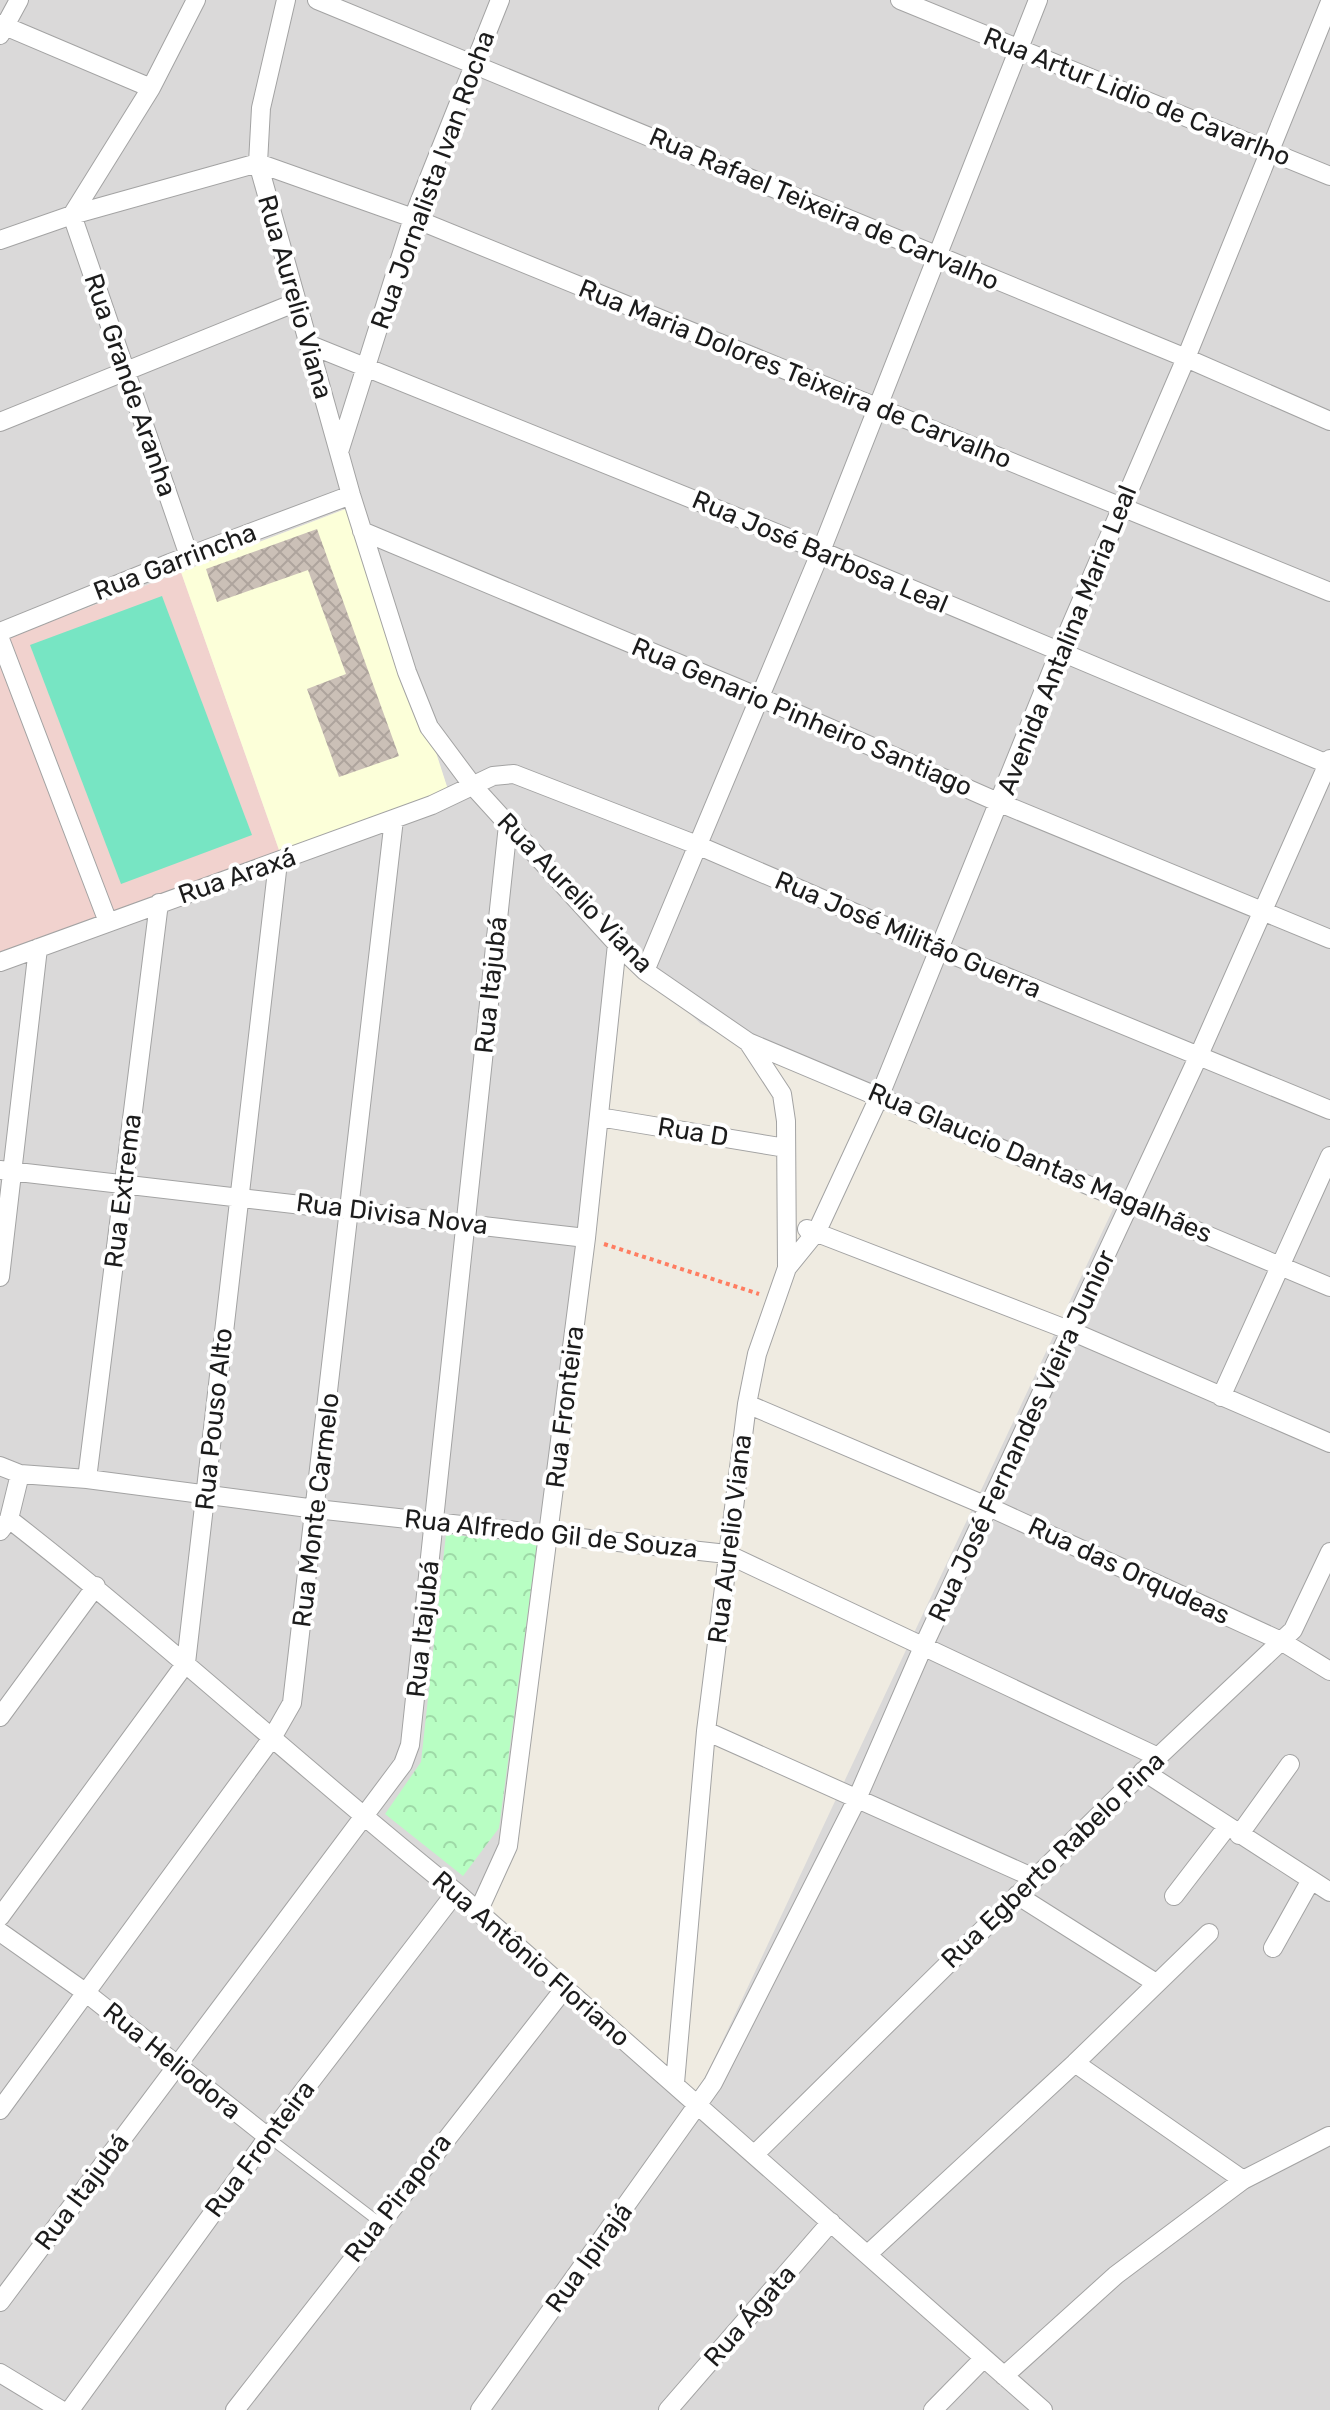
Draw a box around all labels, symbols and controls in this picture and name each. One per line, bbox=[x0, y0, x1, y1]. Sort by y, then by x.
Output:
street label: Rua Artur Lidio de Cavarlho bbox=[979, 21, 1295, 173]
street label: Rua Jornalista Ivan Rocha bbox=[365, 27, 501, 333]
street label: Rua Rafael Teixeira de Carvalho bbox=[644, 121, 1004, 297]
street label: Rua Aurelio Viana bbox=[251, 191, 339, 403]
street label: Rua Grande Aranha bbox=[77, 269, 183, 501]
street label: Rua Maria Dolores Teixeira de Carvalho bbox=[574, 273, 1016, 475]
street label: Avenida Antalina Maria Leal bbox=[991, 481, 1143, 799]
street label: Rua José Barbosa Leal bbox=[688, 484, 952, 620]
street label: Rua Garrincha bbox=[89, 517, 261, 607]
street label: Rua Genario Pinheiro Santiago bbox=[627, 631, 977, 803]
street label: Rua Aurelio Viana bbox=[491, 806, 659, 980]
street label: Rua Araxá bbox=[174, 841, 300, 911]
street label: Rua José Militão Guerra bbox=[770, 865, 1046, 1005]
street label: Rua Itajubá bbox=[468, 915, 514, 1055]
street label: Rua Glaucio Dantas Magalhães bbox=[863, 1076, 1217, 1250]
street label: Rua D bbox=[655, 1111, 731, 1153]
street label: Rua Extrema bbox=[98, 1112, 148, 1270]
street label: Rua Divisa Nova bbox=[294, 1187, 490, 1241]
street label: Rua José Fernandes Vieira Junior bbox=[922, 1245, 1122, 1627]
street label: Rua Fronteira bbox=[540, 1324, 590, 1490]
street label: Rua Pouso Alto bbox=[189, 1326, 239, 1512]
street label: Rua Monte Carmelo bbox=[286, 1391, 346, 1629]
street label: Rua Aurelio Viana bbox=[702, 1433, 758, 1645]
street label: Rua Alfredo Gil de Souza bbox=[403, 1503, 699, 1565]
street label: Rua das Orqudeas bbox=[1023, 1511, 1235, 1631]
street label: Rua Itajubá bbox=[400, 1559, 446, 1699]
street label: Rua Egberto Rabelo Pina bbox=[935, 1745, 1171, 1975]
street label: Rua Antônio Floriano bbox=[426, 1865, 636, 2053]
street label: Rua Heliodora bbox=[97, 1996, 247, 2126]
street label: Rua Fronteira bbox=[198, 2074, 322, 2224]
street label: Rua Pirapora bbox=[338, 2127, 458, 2269]
street label: Rua Itajubá bbox=[28, 2128, 136, 2256]
street label: Rua Ipirajá bbox=[539, 2197, 639, 2319]
street label: Rua Ágata bbox=[698, 2259, 802, 2373]

